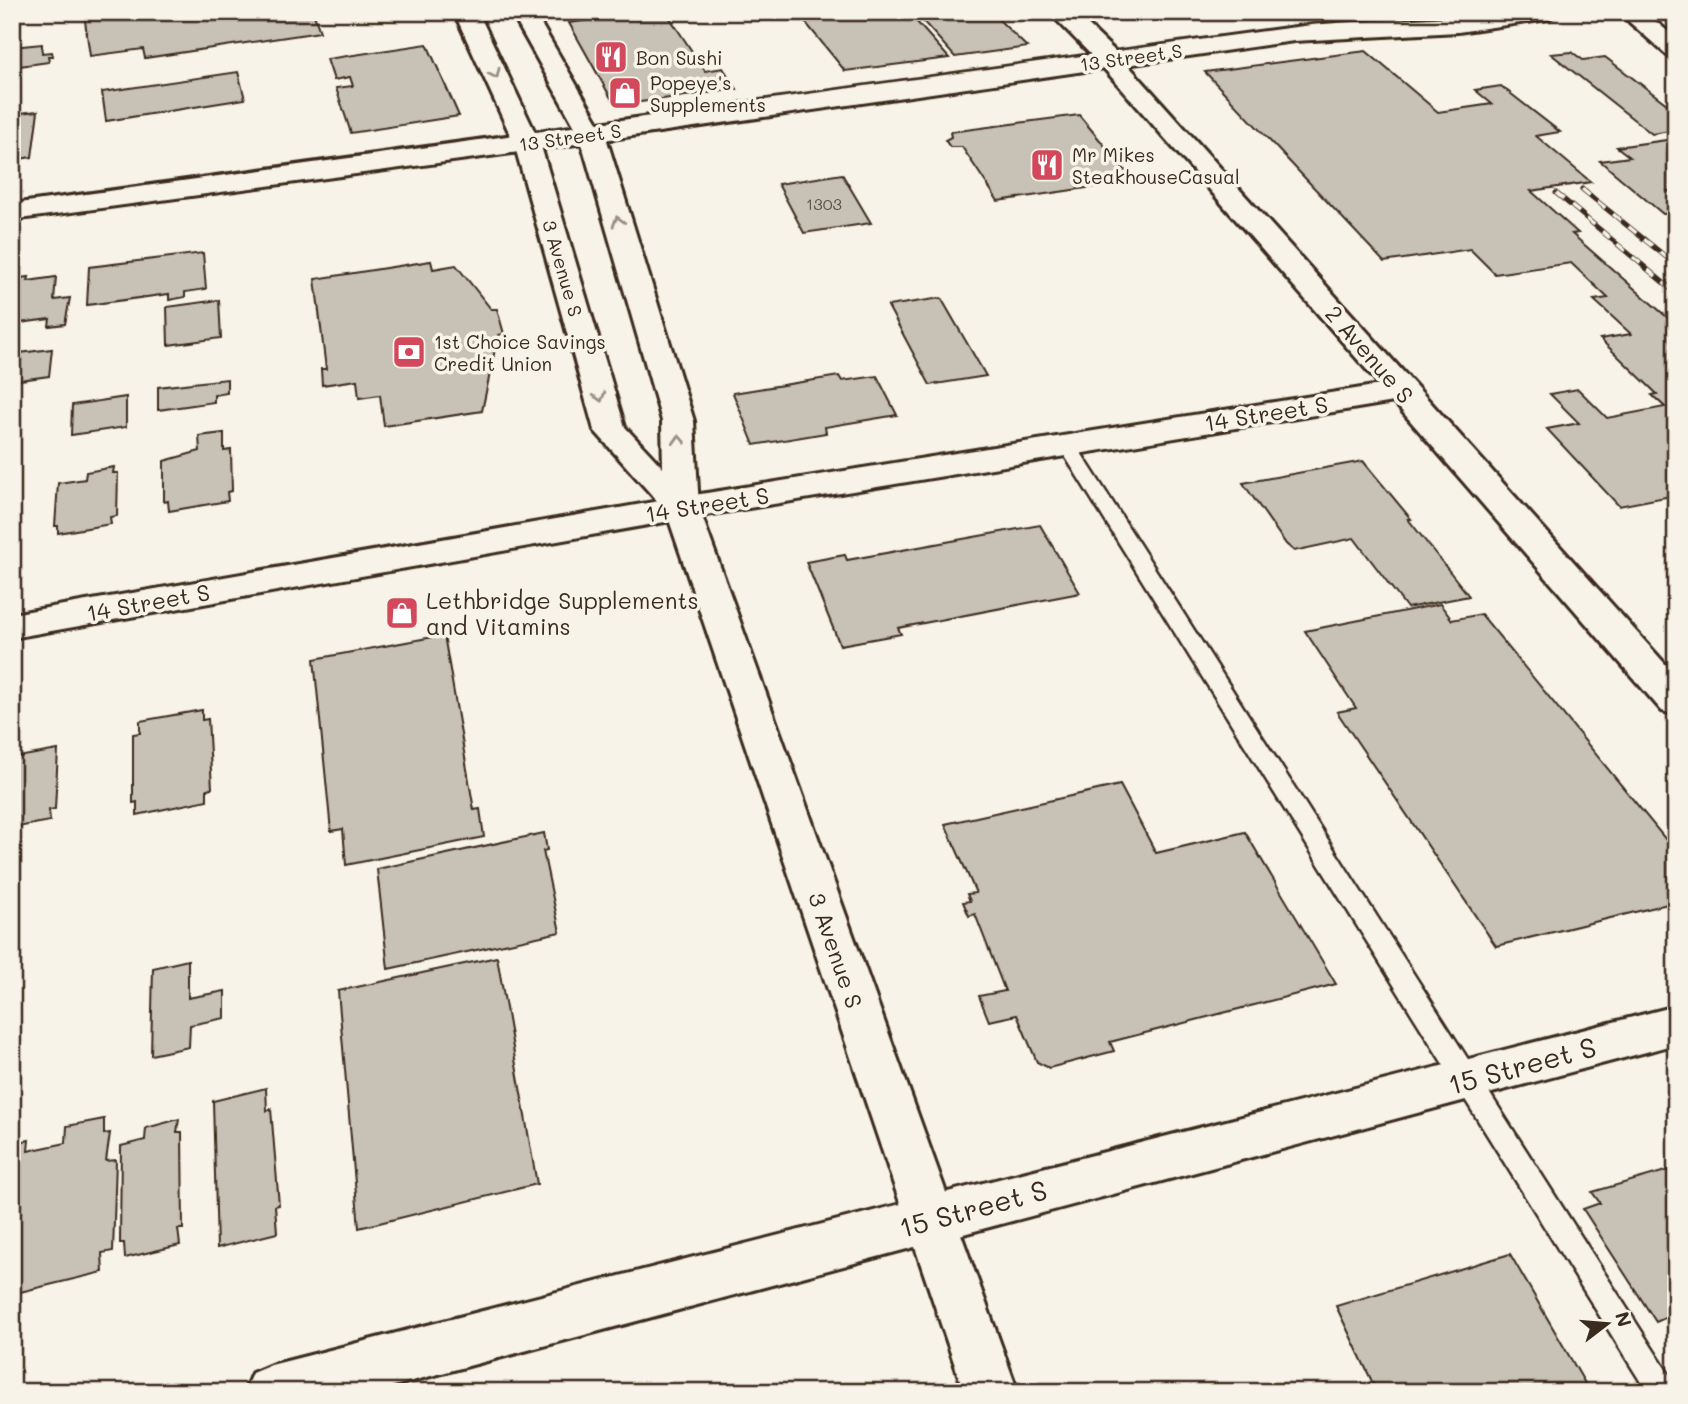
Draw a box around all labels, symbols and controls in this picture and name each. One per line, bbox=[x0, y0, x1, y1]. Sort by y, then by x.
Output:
street label: 13 Street S bbox=[1078, 37, 1184, 77]
restaurant icon: Bon Sushi bbox=[592, 38, 630, 76]
place label: Bon Sushi bbox=[636, 45, 723, 70]
one-way arrow bbox=[486, 67, 500, 79]
place label: Popeye's Supplements bbox=[650, 70, 766, 117]
shop icon: Popeye's Supplements bbox=[606, 74, 644, 112]
street label: 13 Street S bbox=[517, 117, 623, 157]
place label: Mr Mikes SteakhouseCasual bbox=[1072, 142, 1240, 189]
restaurant icon: Mr Mikes SteakhouseCasual bbox=[1028, 146, 1066, 184]
house number: 1303 bbox=[806, 193, 842, 214]
one-way arrow bbox=[612, 215, 627, 227]
street label: 3 Avenue S bbox=[537, 217, 589, 319]
street label: 2 Avenue S bbox=[1319, 299, 1421, 409]
place label: 1st Choice Savings Credit Union bbox=[434, 329, 606, 376]
bank icon: 1st Choice Savings Credit Union bbox=[390, 333, 428, 371]
street label: 14 Street S bbox=[1202, 388, 1330, 438]
one-way arrow bbox=[592, 391, 607, 403]
one-way arrow bbox=[671, 434, 686, 445]
street label: 14 Street S bbox=[643, 479, 771, 529]
street label: 14 Street S bbox=[84, 576, 212, 628]
place label: Lethbridge Supplements and Vitamins bbox=[426, 585, 699, 641]
shop icon: Lethbridge Supplements and Vitamins bbox=[383, 594, 421, 632]
street label: 3 Avenue S bbox=[802, 888, 870, 1012]
street label: 15 Street S bbox=[1444, 1028, 1600, 1102]
street label: 15 Street S bbox=[895, 1171, 1051, 1245]
north arrow bbox=[1572, 1288, 1642, 1358]
text: N bbox=[1610, 1309, 1638, 1330]

